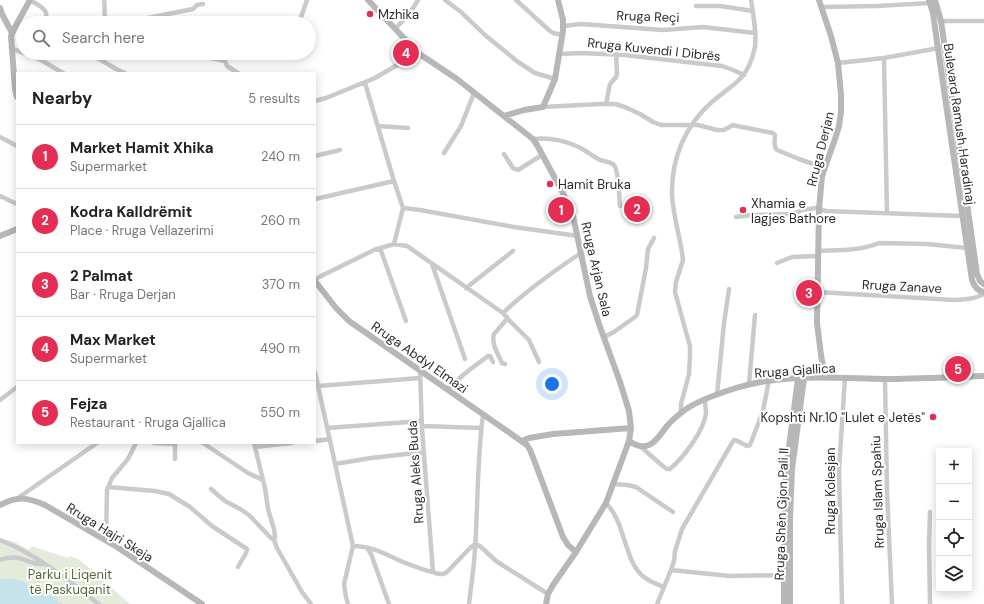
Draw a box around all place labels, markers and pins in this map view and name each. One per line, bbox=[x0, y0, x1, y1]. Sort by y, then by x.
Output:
place label: Mzhika bbox=[378, 6, 419, 23]
marker: Mzhika bbox=[365, 9, 375, 19]
pin: 4 bbox=[393, 38, 419, 68]
place label: Hamit Bruka bbox=[558, 176, 631, 193]
marker: Hamit Bruka bbox=[545, 179, 555, 189]
pin: 2 bbox=[624, 194, 650, 224]
pin: 1 bbox=[548, 195, 574, 225]
place label: Xhamia e lagjes Bathore bbox=[751, 195, 836, 227]
marker: Xhamia e lagjes Bathore bbox=[738, 205, 748, 215]
pin: 3 bbox=[796, 278, 822, 308]
pin: 5 bbox=[945, 354, 971, 384]
place label: Kopshti Nr.10 "Lulet e Jetës" bbox=[761, 409, 925, 426]
marker: Kopshti Nr.10 "Lulet e Jetës" bbox=[928, 412, 938, 422]

